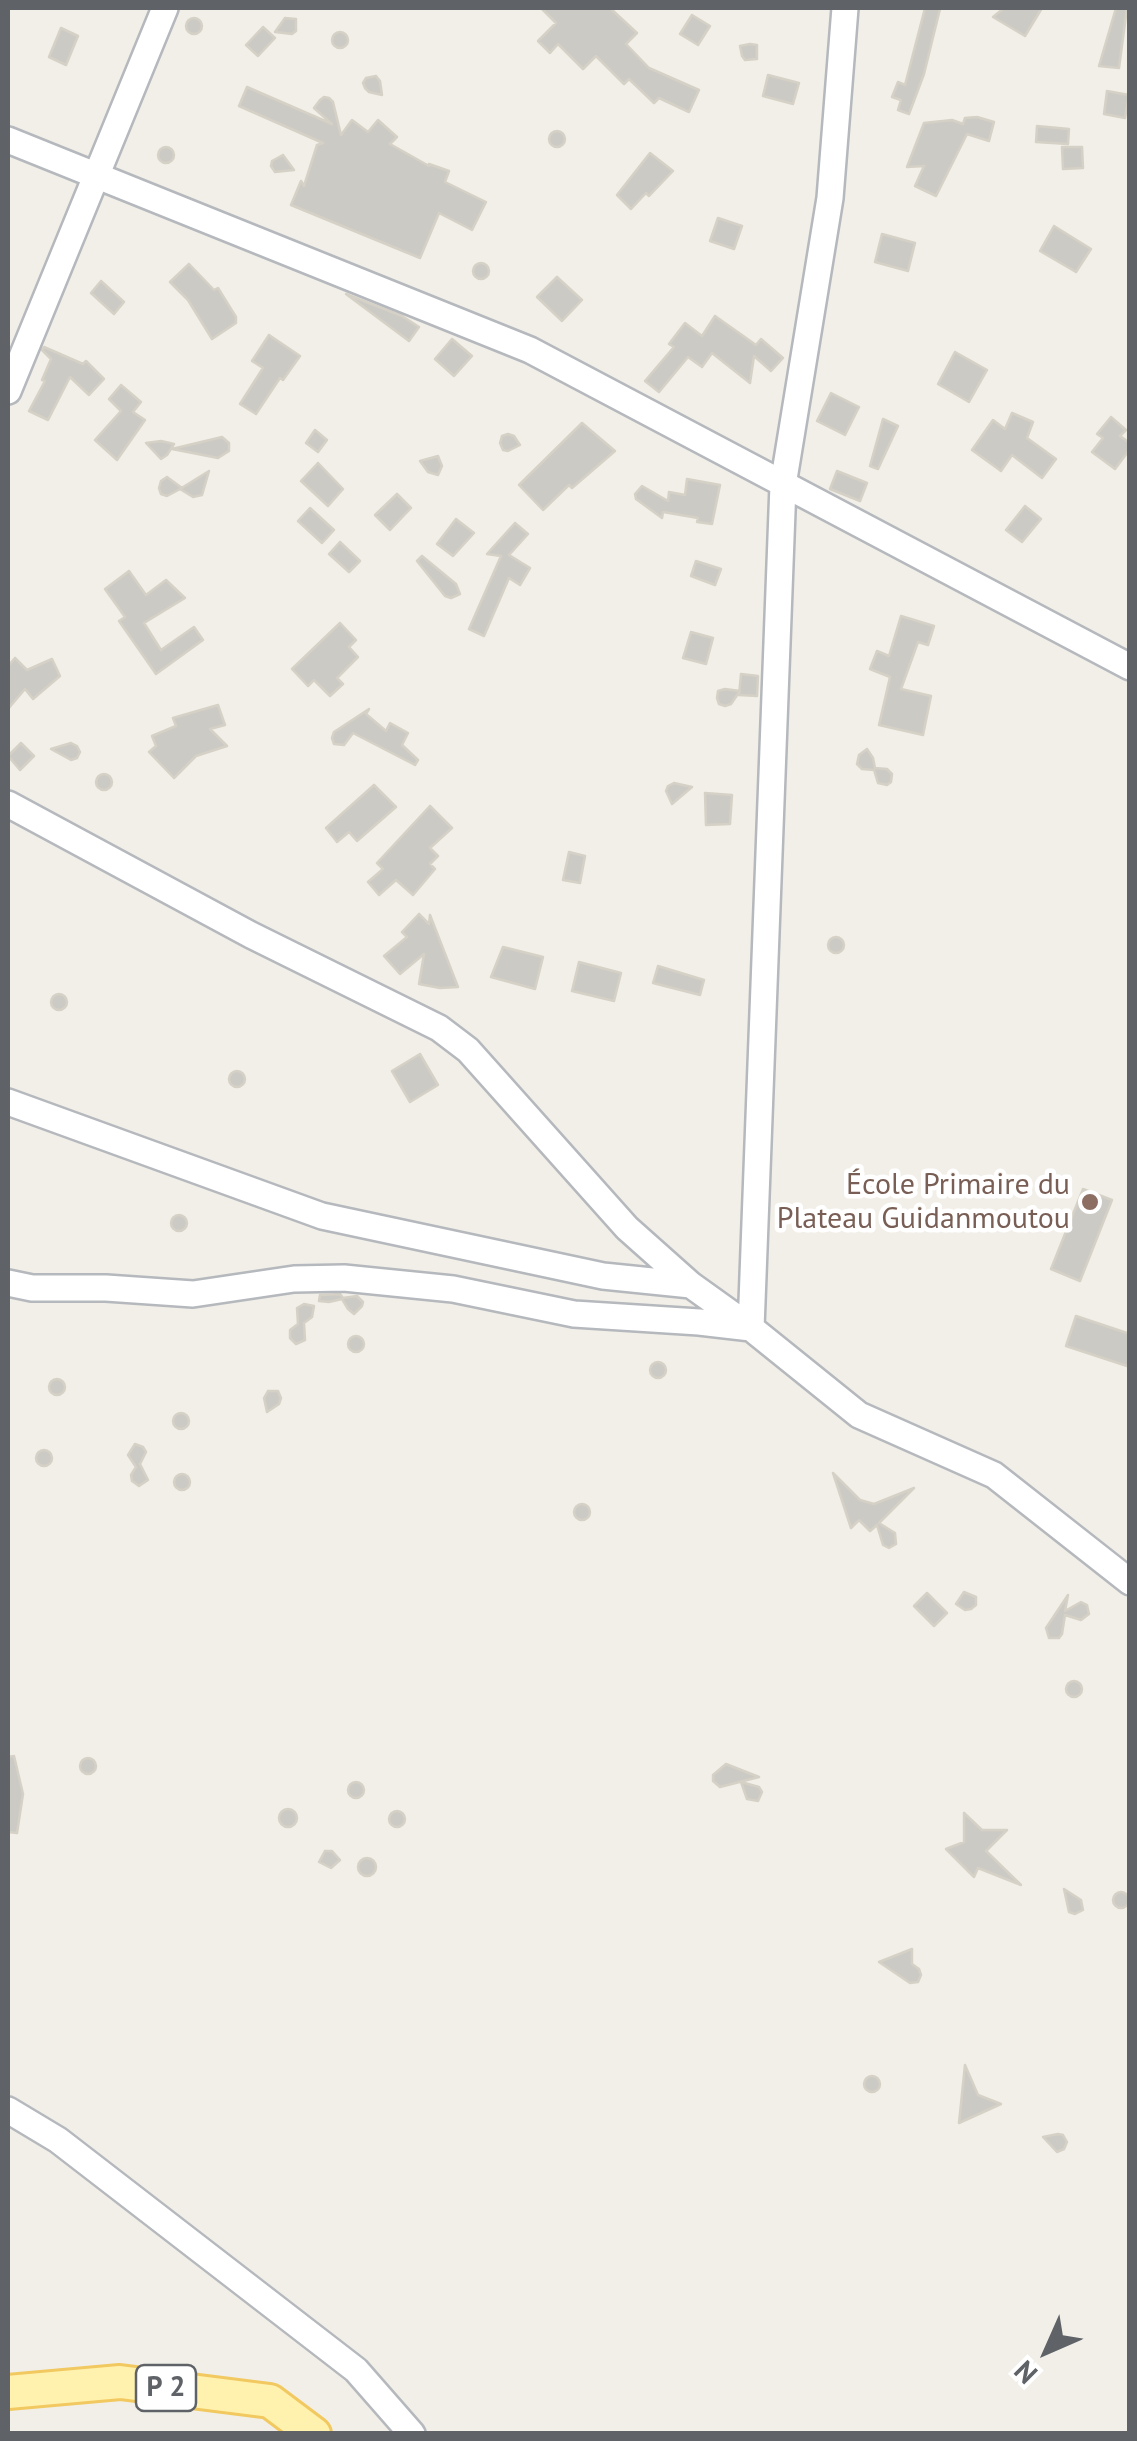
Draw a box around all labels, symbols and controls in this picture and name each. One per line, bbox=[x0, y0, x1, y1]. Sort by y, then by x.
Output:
place label: École Primaire du Plateau Guidanmoutou bbox=[777, 1167, 1070, 1238]
marker: École Primaire du Plateau Guidanmoutou bbox=[1079, 1191, 1101, 1213]
north arrow bbox=[997, 2301, 1097, 2401]
text: N bbox=[1006, 2353, 1045, 2392]
road number: P 2 bbox=[136, 2365, 196, 2411]

